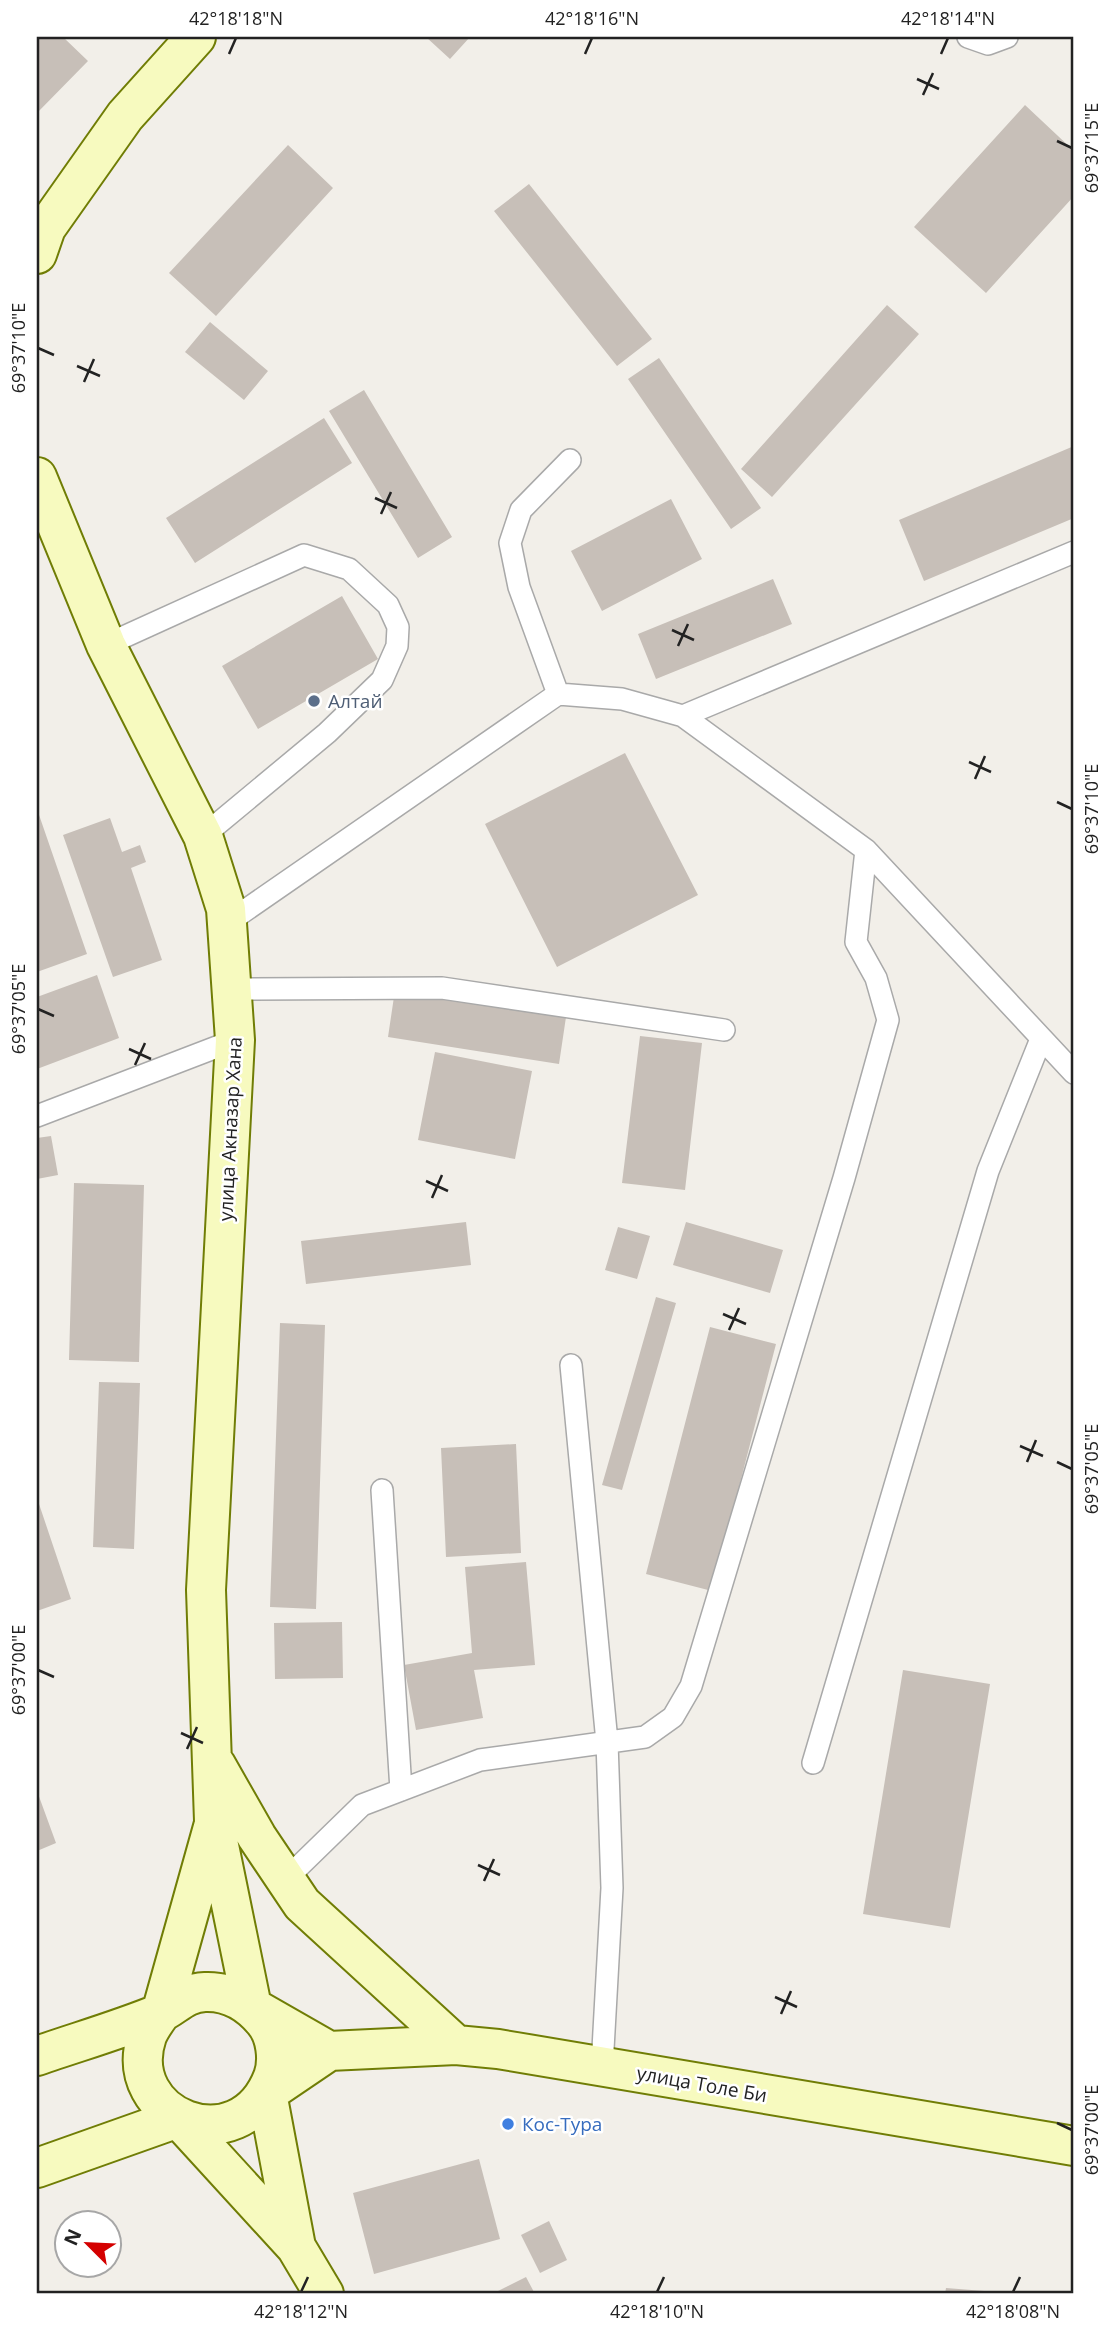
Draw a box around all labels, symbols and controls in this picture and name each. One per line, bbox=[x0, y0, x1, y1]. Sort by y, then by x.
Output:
text: 42°18'18"N bbox=[189, 6, 283, 30]
text: 42°18'16"N bbox=[545, 6, 639, 30]
text: 42°18'14"N bbox=[901, 6, 995, 30]
text: 69°37'15"E bbox=[1079, 103, 1103, 193]
text: 69°37'10"E bbox=[6, 303, 30, 393]
place label: Алтай bbox=[328, 688, 382, 714]
marker: Алтай bbox=[306, 693, 322, 709]
text: 69°37'10"E bbox=[1079, 764, 1103, 854]
text: 69°37'05"E bbox=[6, 964, 30, 1054]
street label: улица Акназар Хана bbox=[212, 1036, 248, 1222]
text: 69°37'05"E bbox=[1079, 1424, 1103, 1514]
text: 69°37'00"E bbox=[6, 1625, 30, 1715]
street label: улица Толе Би bbox=[635, 2060, 769, 2108]
text: 69°37'00"E bbox=[1079, 2085, 1103, 2175]
place label: Кос-Тура bbox=[522, 2111, 602, 2137]
marker: Кос-Тура bbox=[500, 2116, 516, 2132]
north arrow bbox=[52, 2208, 122, 2278]
text: N bbox=[57, 2225, 87, 2249]
text: 42°18'12"N bbox=[254, 2299, 348, 2323]
text: 42°18'10"N bbox=[610, 2299, 704, 2323]
text: 42°18'08"N bbox=[966, 2299, 1060, 2323]

